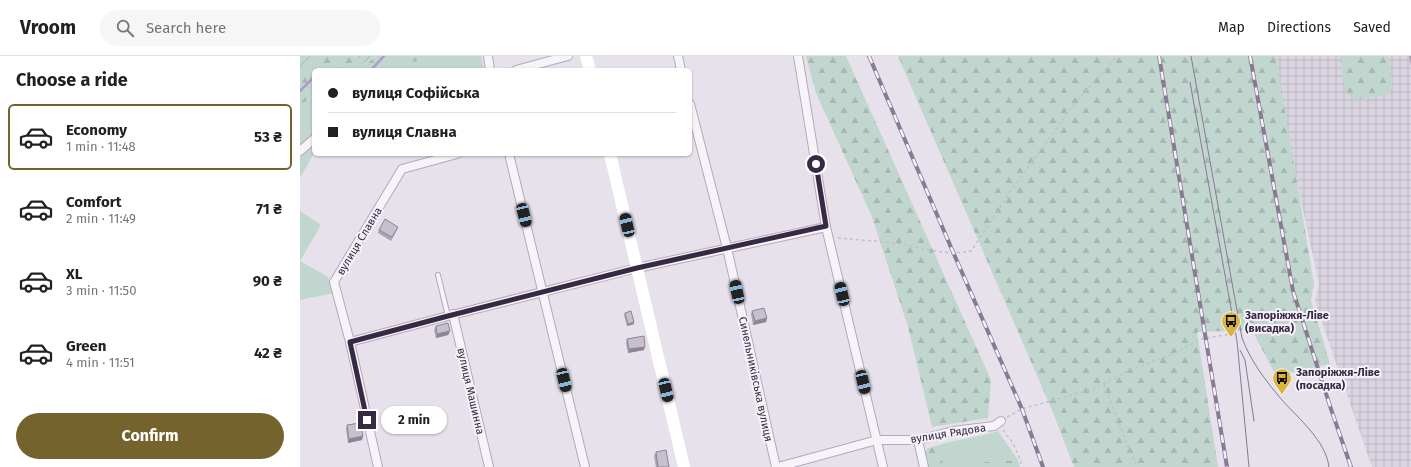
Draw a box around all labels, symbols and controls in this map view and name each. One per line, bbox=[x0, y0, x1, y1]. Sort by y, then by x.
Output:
search box bbox=[100, 10, 380, 46]
text: Vroom bbox=[20, 16, 76, 39]
icon: search bbox=[114, 17, 136, 39]
text: Search here bbox=[146, 19, 226, 37]
text: Map bbox=[1218, 19, 1245, 36]
text: Directions bbox=[1267, 19, 1331, 36]
text: Saved bbox=[1353, 19, 1391, 36]
text: Choose a ride bbox=[16, 69, 128, 91]
text: вулиця Софійська bbox=[352, 84, 480, 102]
icon: car bbox=[18, 119, 54, 155]
text: Economy bbox=[66, 121, 127, 139]
text: вулиця Славна bbox=[352, 123, 457, 141]
text: 53 ₴ bbox=[254, 128, 282, 146]
text: 1 min · 11:48 bbox=[66, 139, 136, 154]
route start bbox=[807, 155, 825, 173]
icon: car bbox=[18, 191, 54, 227]
text: Comfort bbox=[66, 193, 122, 211]
text: 71 ₴ bbox=[256, 200, 282, 218]
car bbox=[515, 202, 533, 228]
street label: вулиця Славна bbox=[334, 205, 385, 278]
text: 2 min · 11:49 bbox=[66, 211, 136, 226]
car bbox=[618, 212, 636, 238]
icon: car bbox=[18, 263, 54, 299]
text: XL bbox=[66, 265, 82, 283]
text: 90 ₴ bbox=[253, 272, 282, 290]
car bbox=[729, 279, 745, 305]
car bbox=[833, 281, 851, 307]
text: 3 min · 11:50 bbox=[66, 283, 136, 298]
place label: Запоріжжя-Ліве (висадка) bbox=[1244, 309, 1329, 335]
bus stop icon: Запоріжжя-Ліве (висадка) bbox=[1220, 310, 1242, 338]
street label: Синельниківська вулиця bbox=[736, 316, 775, 443]
icon: car bbox=[18, 335, 54, 371]
text: Green bbox=[66, 337, 106, 355]
text: 42 ₴ bbox=[254, 344, 282, 362]
street label: вулиця Машинна bbox=[454, 346, 487, 436]
text: 4 min · 11:51 bbox=[66, 355, 135, 370]
place label: Запоріжжя-Ліве (посадка) bbox=[1295, 366, 1380, 392]
car bbox=[555, 367, 573, 393]
bus stop icon: Запоріжжя-Ліве (посадка) bbox=[1271, 367, 1293, 395]
car bbox=[854, 369, 872, 395]
car bbox=[657, 377, 675, 403]
callout: 2 min bbox=[381, 406, 447, 434]
route end bbox=[358, 411, 376, 429]
text: 2 min bbox=[398, 412, 430, 427]
button: Confirm bbox=[16, 413, 284, 459]
street label: вулиця Рядова bbox=[909, 421, 987, 446]

